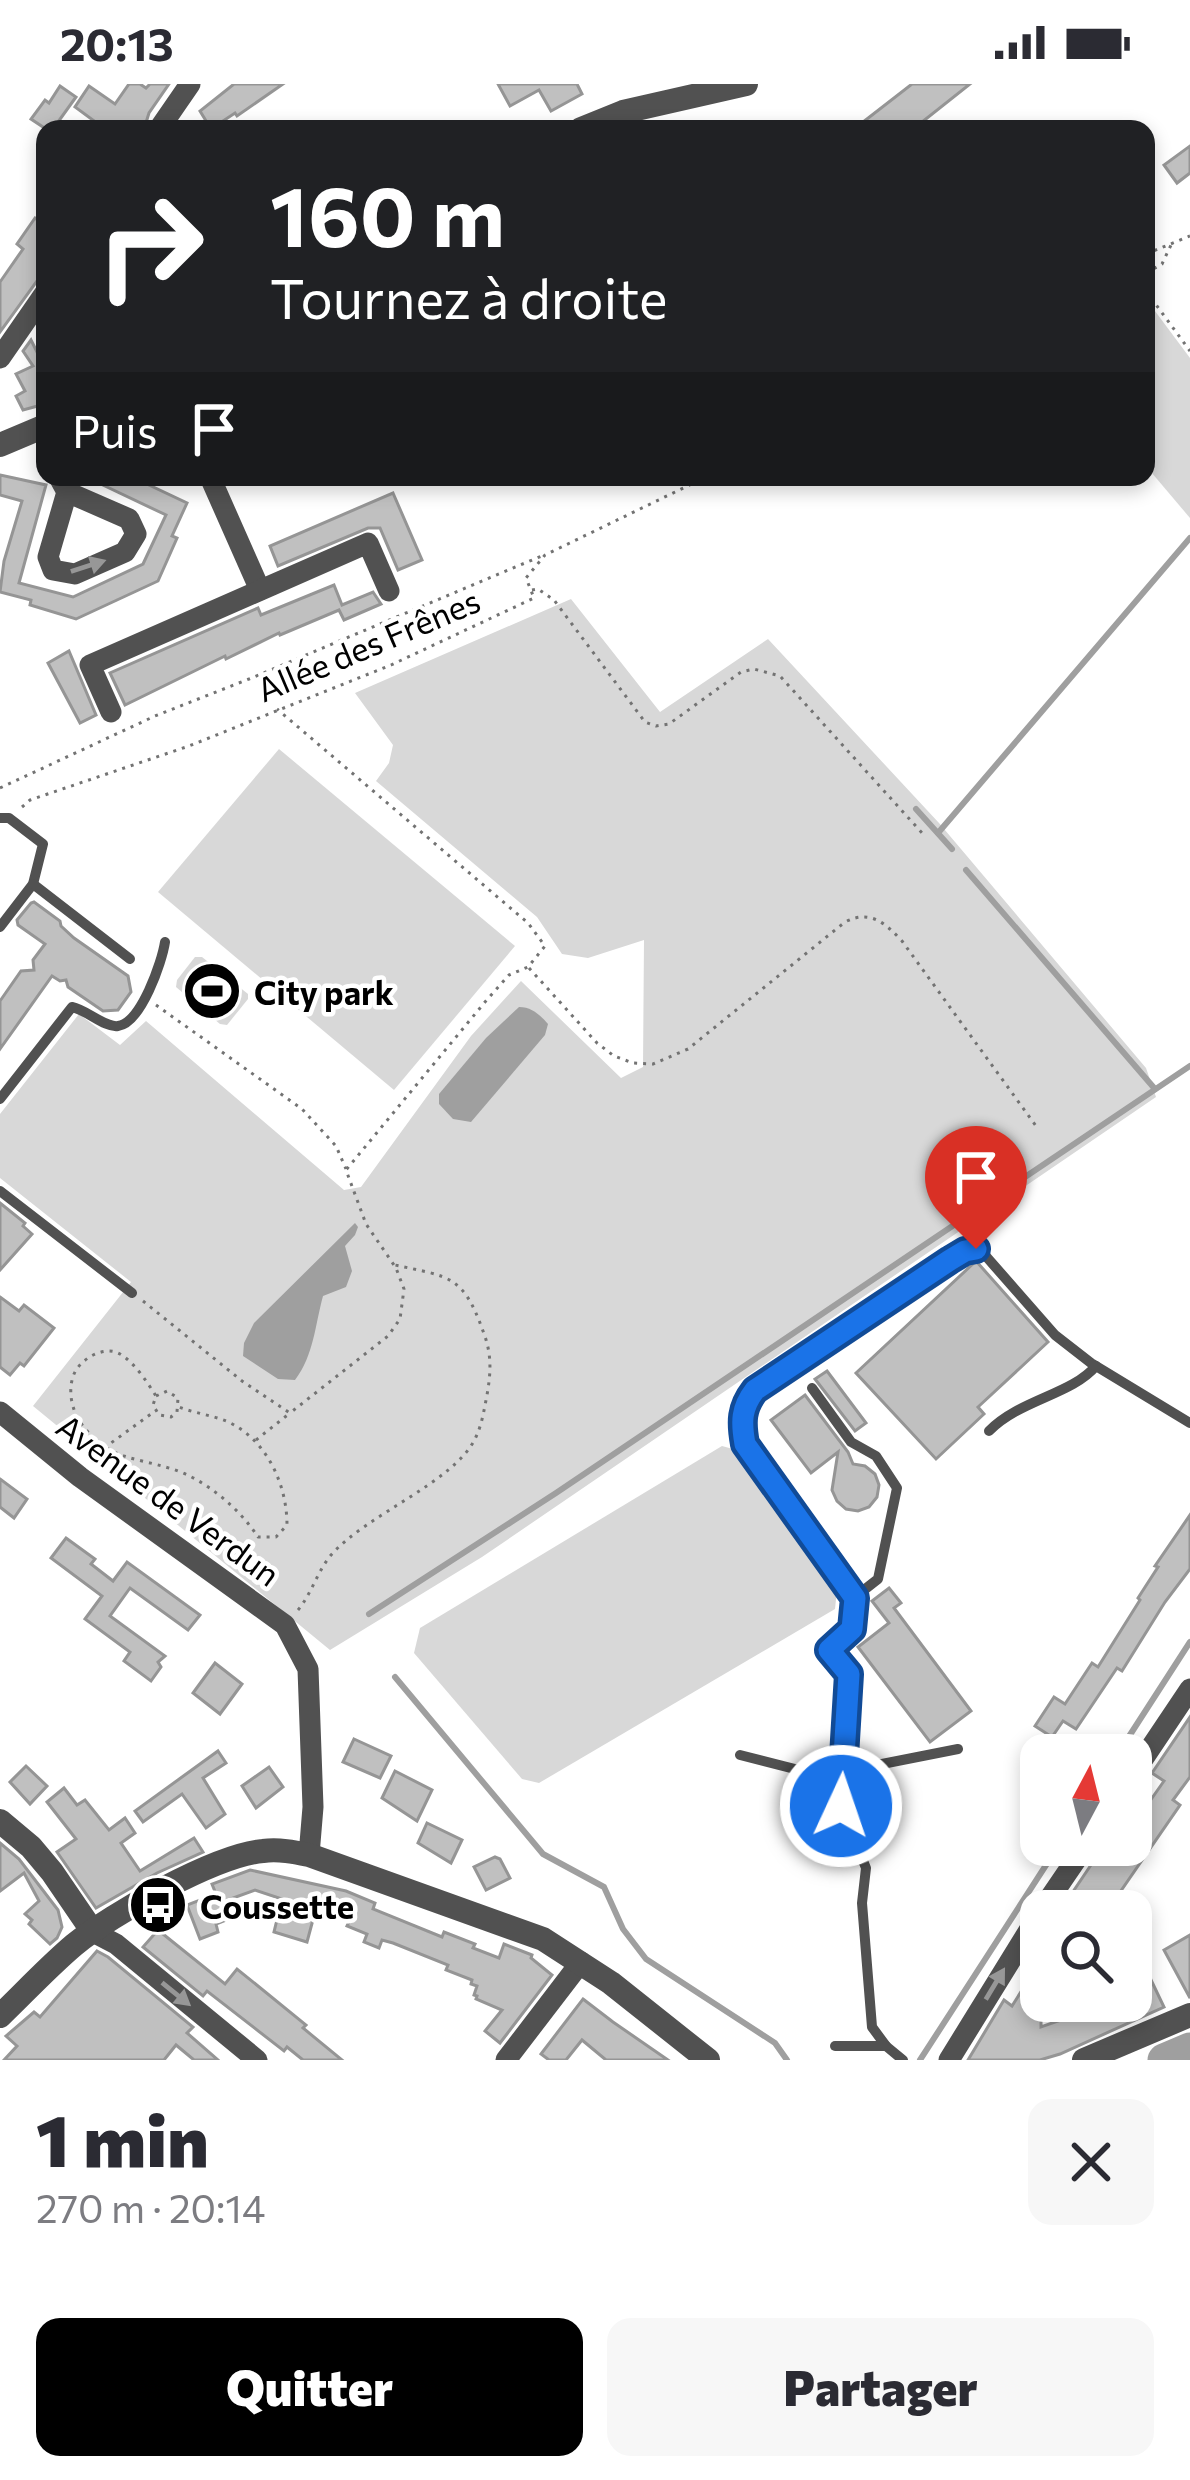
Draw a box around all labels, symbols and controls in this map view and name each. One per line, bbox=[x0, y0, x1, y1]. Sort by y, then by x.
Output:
text: 20:13 bbox=[60, 15, 174, 70]
text: 160 m bbox=[270, 162, 505, 264]
icon: right bbox=[72, 168, 228, 324]
text: Tournez à droite bbox=[270, 264, 668, 330]
icon: arrive bbox=[181, 396, 247, 462]
text: Puis bbox=[72, 402, 157, 457]
one-way arrow bbox=[70, 556, 106, 574]
street label: Allée des Frênes bbox=[250, 579, 486, 709]
sports icon: City park bbox=[181, 960, 243, 1022]
place label: City park bbox=[254, 971, 394, 1012]
pin bbox=[925, 1126, 1027, 1249]
icon: arrive bbox=[943, 1144, 1009, 1210]
street label: Avenue de Verdun bbox=[49, 1404, 289, 1594]
north arrow bbox=[1020, 1734, 1152, 1866]
map controls bbox=[1020, 1734, 1152, 2022]
position arrow bbox=[778, 1743, 904, 1869]
bus stop icon: Coussette bbox=[127, 1874, 189, 1936]
place label: Coussette bbox=[200, 1885, 354, 1926]
button: search bbox=[1020, 1890, 1152, 2022]
one-way arrow bbox=[984, 1967, 1005, 2001]
one-way arrow bbox=[160, 1981, 191, 2006]
text: 1 min bbox=[36, 2094, 209, 2182]
button: close bbox=[1028, 2099, 1154, 2225]
text: 270 m · 20:14 bbox=[36, 2183, 265, 2231]
button: Quitter bbox=[36, 2318, 583, 2456]
button: Partager bbox=[607, 2318, 1154, 2456]

